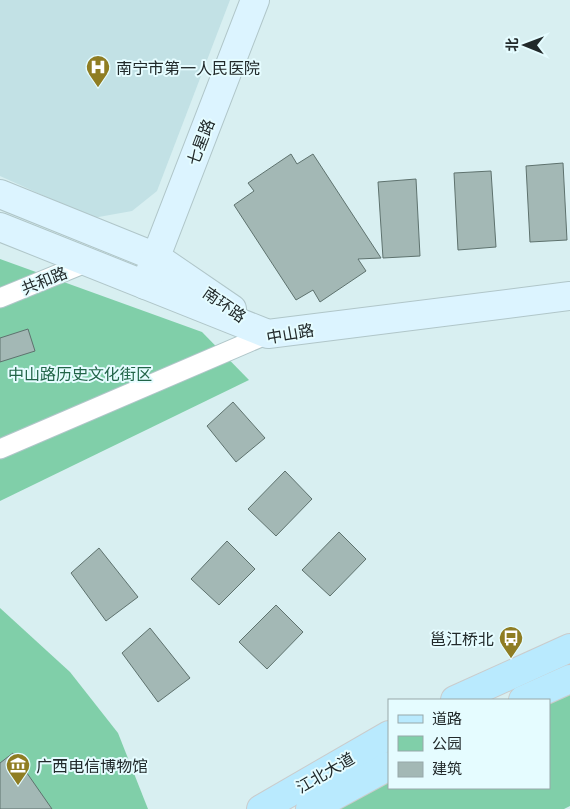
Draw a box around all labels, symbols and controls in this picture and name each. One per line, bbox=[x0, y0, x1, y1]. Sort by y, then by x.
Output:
north arrow bbox=[500, 20, 550, 70]
text: 北 bbox=[503, 38, 520, 52]
hospital icon: 南宁市第一人民医院 bbox=[85, 54, 111, 88]
place label: 南宁市第一人民医院 bbox=[116, 58, 260, 77]
street label: 七星路 bbox=[183, 116, 217, 168]
street label: 共和路 bbox=[18, 262, 70, 298]
street label: 南环路 bbox=[200, 282, 250, 326]
street label: 中山路 bbox=[265, 319, 315, 347]
park label: 中山路历史文化街区 bbox=[8, 364, 152, 383]
bus stop icon: 邕江桥北 bbox=[498, 625, 524, 659]
place label: 邕江桥北 bbox=[430, 629, 494, 648]
legend bbox=[388, 699, 550, 789]
text: 道路 bbox=[432, 709, 462, 727]
text: 公园 bbox=[432, 734, 462, 752]
street label: 江北大道 bbox=[293, 748, 357, 796]
museum icon: 广西电信博物馆 bbox=[5, 752, 31, 786]
place label: 广西电信博物馆 bbox=[36, 756, 148, 775]
text: 建筑 bbox=[432, 759, 462, 777]

